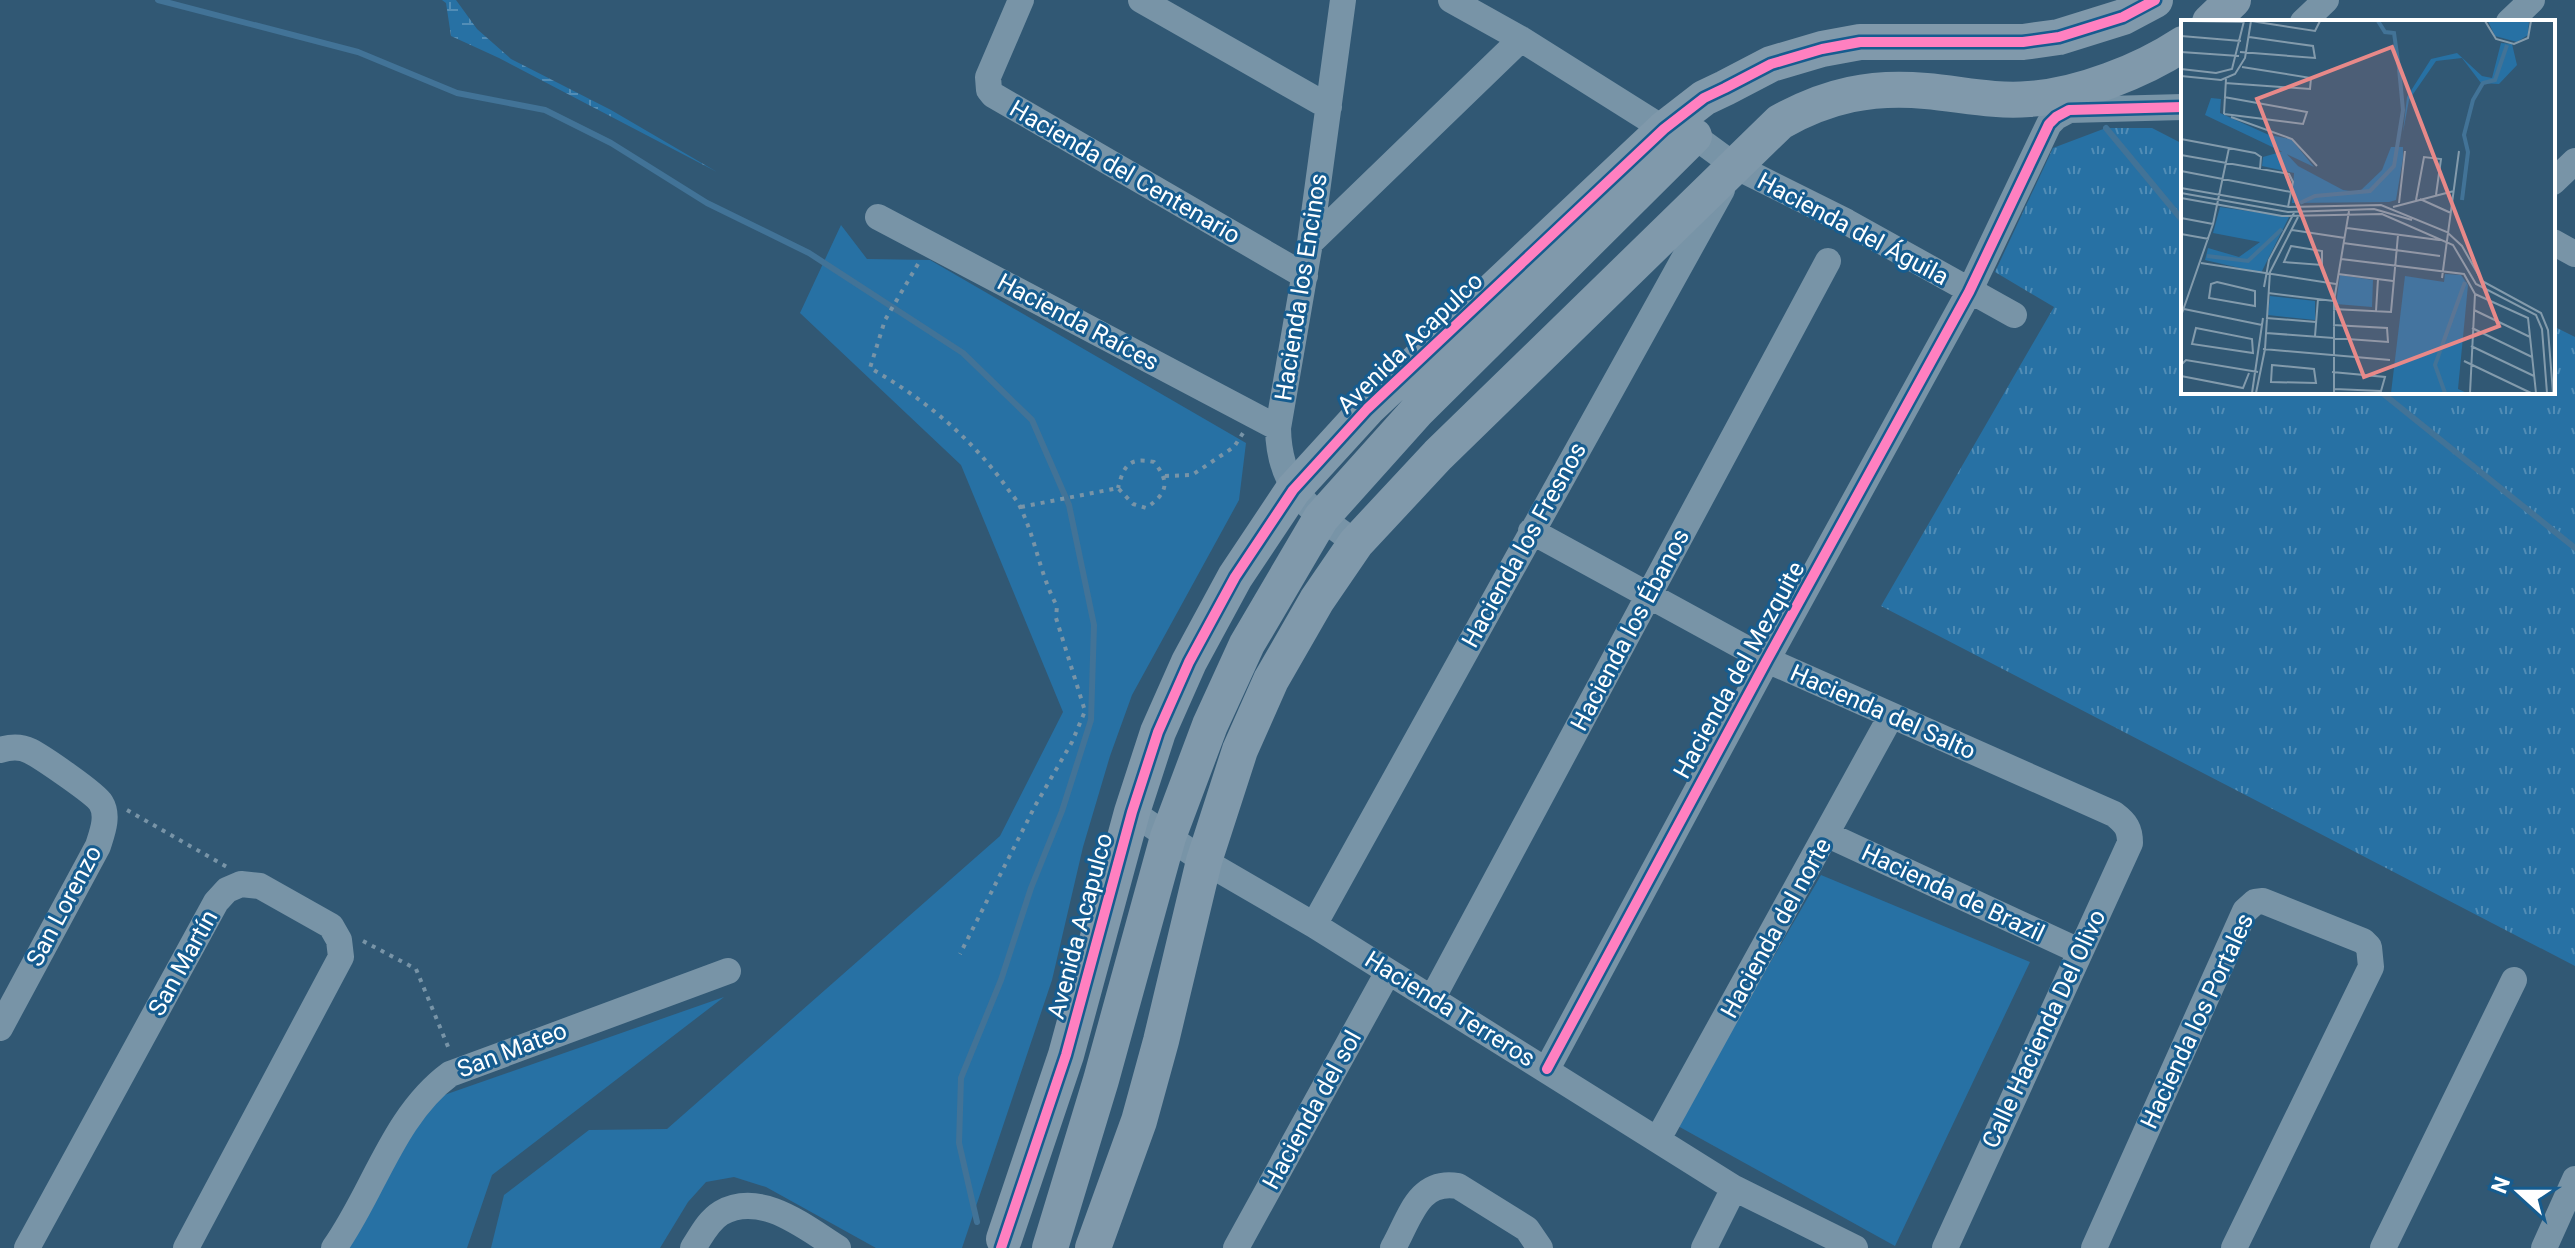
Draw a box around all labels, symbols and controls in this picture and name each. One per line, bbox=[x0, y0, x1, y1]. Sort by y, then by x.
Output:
inset map bbox=[2181, 20, 2555, 394]
street label: Hacienda del Centenario bbox=[1005, 95, 1245, 249]
street label: Hacienda del Águila bbox=[1753, 167, 1953, 291]
street label: Hacienda los Encinos bbox=[1269, 171, 1333, 403]
street label: Avenida Acapulco bbox=[1332, 267, 1488, 419]
street label: Hacienda Raíces bbox=[993, 268, 1163, 376]
street label: Hacienda los Fresnos bbox=[1456, 438, 1592, 652]
street label: Hacienda los Ébanos bbox=[1565, 524, 1695, 736]
street label: Hacienda del Mezquite bbox=[1668, 557, 1810, 783]
street label: Hacienda del Salto bbox=[1786, 659, 1980, 765]
street label: Avenida Acapulco bbox=[1042, 830, 1118, 1022]
street label: Hacienda del norte bbox=[1715, 833, 1837, 1023]
street label: Hacienda de Brazil bbox=[1857, 838, 2049, 948]
street label: San Lorenzo bbox=[21, 841, 107, 971]
street label: San Martín bbox=[143, 905, 223, 1021]
street label: Calle Hacienda Del Olivo bbox=[1976, 905, 2112, 1153]
street label: Hacienda los Portales bbox=[2135, 909, 2259, 1133]
street label: Hacienda Terreros bbox=[1360, 945, 1540, 1073]
street label: San Mateo bbox=[453, 1016, 571, 1084]
street label: Hacienda del sol bbox=[1257, 1026, 1367, 1194]
north arrow bbox=[2479, 1152, 2559, 1232]
text: N bbox=[2486, 1173, 2515, 1197]

